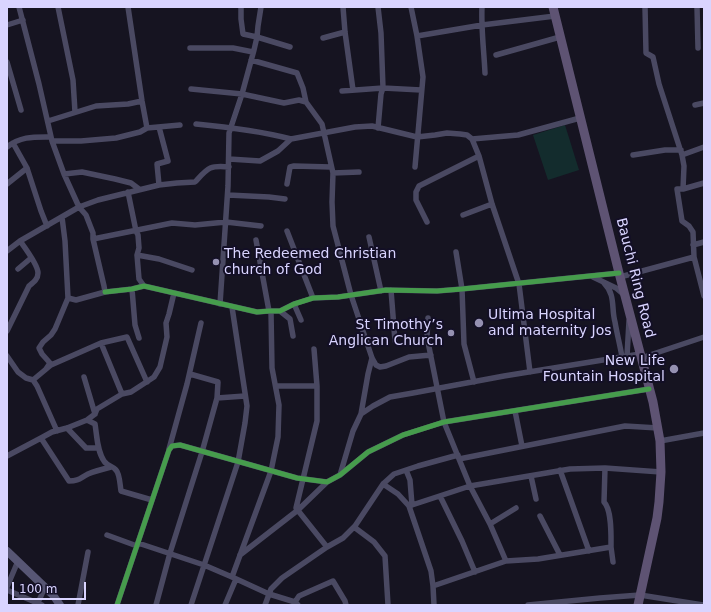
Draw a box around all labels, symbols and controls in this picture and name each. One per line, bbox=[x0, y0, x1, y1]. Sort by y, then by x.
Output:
street label: Bauchi Ring Road bbox=[612, 216, 658, 340]
place label: The Redeemed Christian church of God bbox=[224, 246, 396, 278]
marker: The Redeemed Christian church of God bbox=[211, 257, 221, 267]
place label: Ultima Hospital and maternity Jos bbox=[488, 307, 612, 340]
place label: St Timothy’s Anglican Church bbox=[329, 317, 443, 350]
marker: Ultima Hospital and maternity Jos bbox=[473, 317, 485, 329]
marker: St Timothy’s Anglican Church bbox=[446, 328, 456, 338]
place label: New Life Fountain Hospital bbox=[543, 353, 665, 386]
marker: New Life Fountain Hospital bbox=[668, 363, 680, 375]
scale bar bbox=[14, 574, 88, 600]
text: 100 m bbox=[19, 582, 57, 596]

